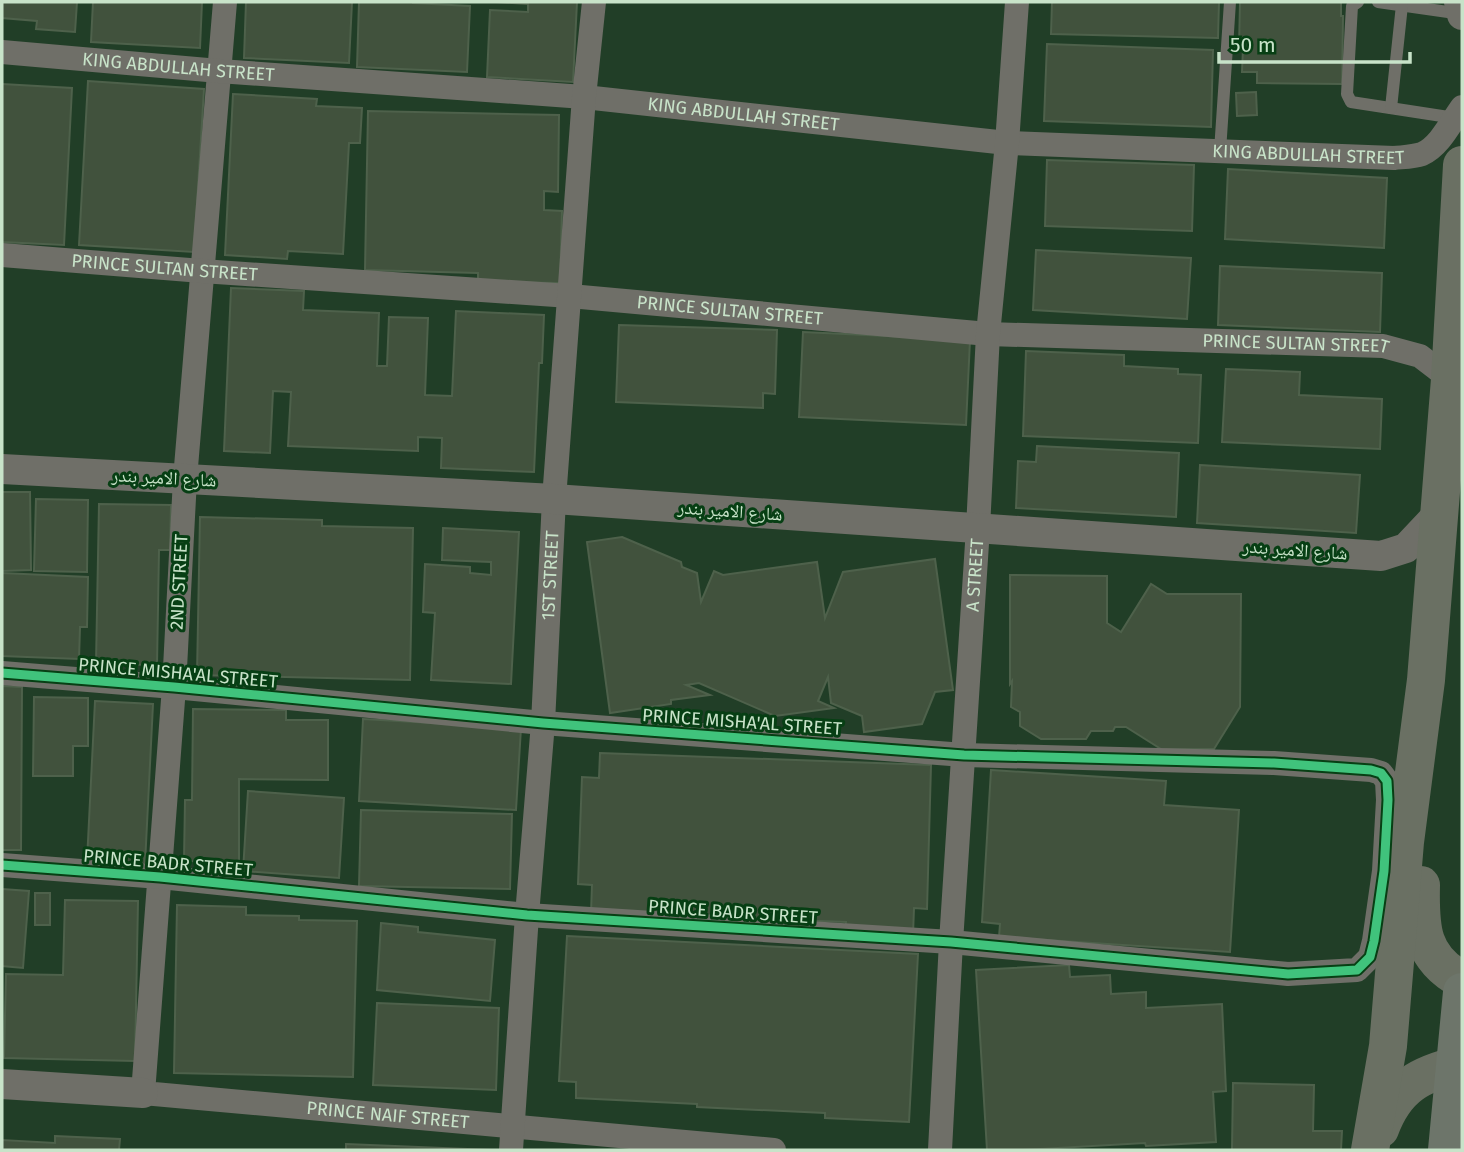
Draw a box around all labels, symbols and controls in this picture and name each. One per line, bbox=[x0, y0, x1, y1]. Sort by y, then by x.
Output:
scale bar bbox=[1219, 21, 1410, 65]
text: 50 m bbox=[1230, 32, 1276, 58]
street label: KING ABDULLAH STREET bbox=[81, 48, 276, 86]
street label: KING ABDULLAH STREET bbox=[646, 93, 841, 136]
street label: KING ABDULLAH STREET bbox=[1212, 140, 1406, 169]
street label: PRINCE SULTAN STREET bbox=[71, 250, 259, 286]
street label: PRINCE SULTAN STREET bbox=[636, 291, 825, 330]
street label: PRINCE SULTAN STREET bbox=[1202, 330, 1392, 358]
street label: شارع الامير بندر bbox=[110, 464, 217, 492]
street label: شارع الامير بندر bbox=[676, 496, 783, 526]
street label: 1ST STREET bbox=[537, 529, 563, 621]
street label: 2ND STREET bbox=[166, 533, 193, 630]
street label: شارع الامير بندر bbox=[1241, 535, 1348, 565]
street label: A STREET bbox=[962, 537, 988, 612]
street label: PRINCE MISHA'AL STREET bbox=[77, 653, 279, 693]
street label: PRINCE MISHA'AL STREET bbox=[641, 704, 843, 740]
street label: PRINCE BADR STREET bbox=[82, 845, 254, 881]
street label: PRINCE BADR STREET bbox=[647, 895, 819, 929]
street label: PRINCE NAIF STREET bbox=[306, 1097, 471, 1133]

